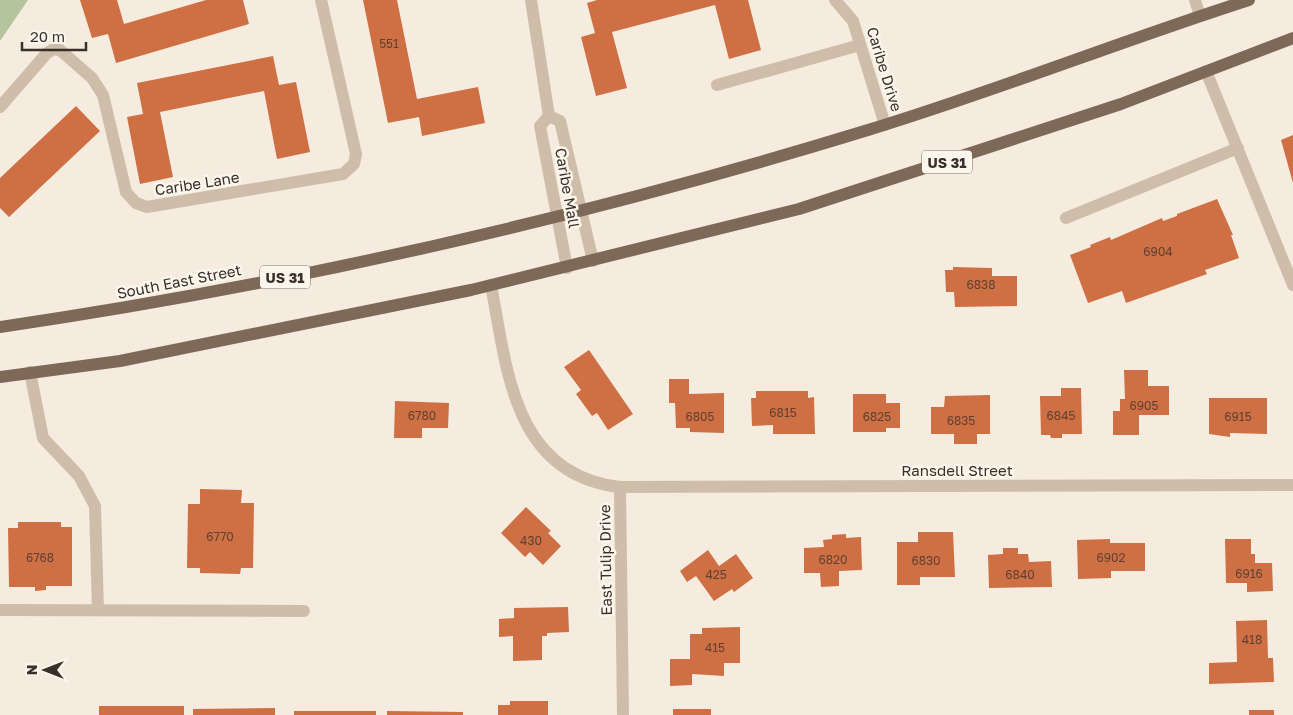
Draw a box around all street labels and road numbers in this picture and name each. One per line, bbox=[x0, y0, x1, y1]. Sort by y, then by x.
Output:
street label: Caribe Drive bbox=[864, 25, 906, 114]
street label: Caribe Mall bbox=[552, 146, 584, 230]
road number: US 31 bbox=[922, 150, 972, 173]
street label: Caribe Lane bbox=[153, 167, 241, 199]
street label: South East Street bbox=[115, 260, 243, 302]
road number: US 31 bbox=[260, 266, 310, 288]
street label: Ransdell Street bbox=[901, 461, 1013, 479]
street label: East Tulip Drive bbox=[595, 504, 615, 616]

